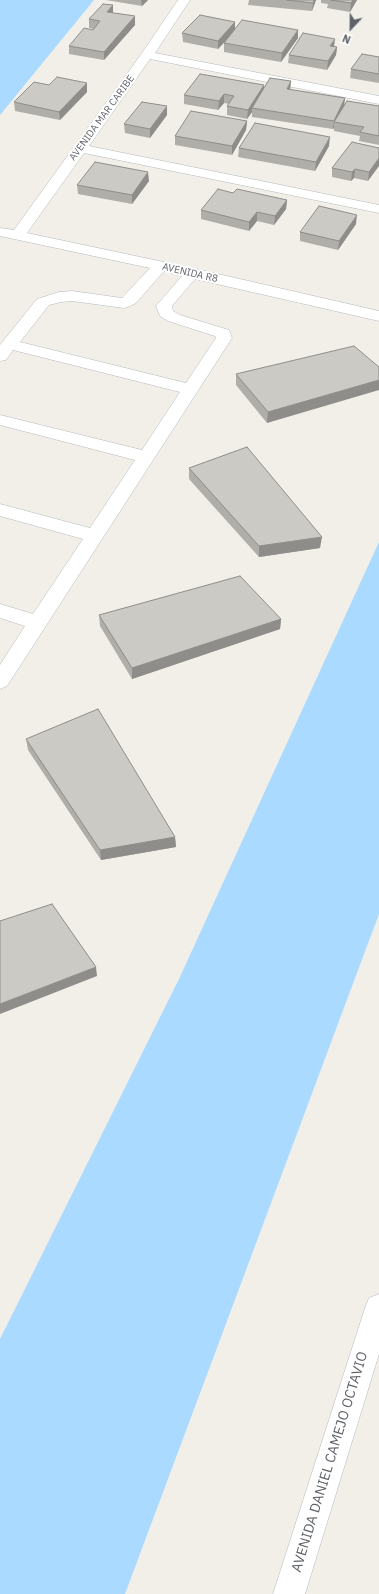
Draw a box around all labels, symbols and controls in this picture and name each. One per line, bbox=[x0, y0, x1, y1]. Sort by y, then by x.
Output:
north arrow bbox=[331, 8, 371, 48]
text: N bbox=[340, 31, 353, 47]
street label: AVENIDA MAR CARIBE bbox=[67, 73, 137, 163]
street label: AVENIDA R8 bbox=[161, 261, 219, 285]
street label: AVENIDA DANIEL CAMEJO OCTAVIO bbox=[288, 1350, 372, 1574]

